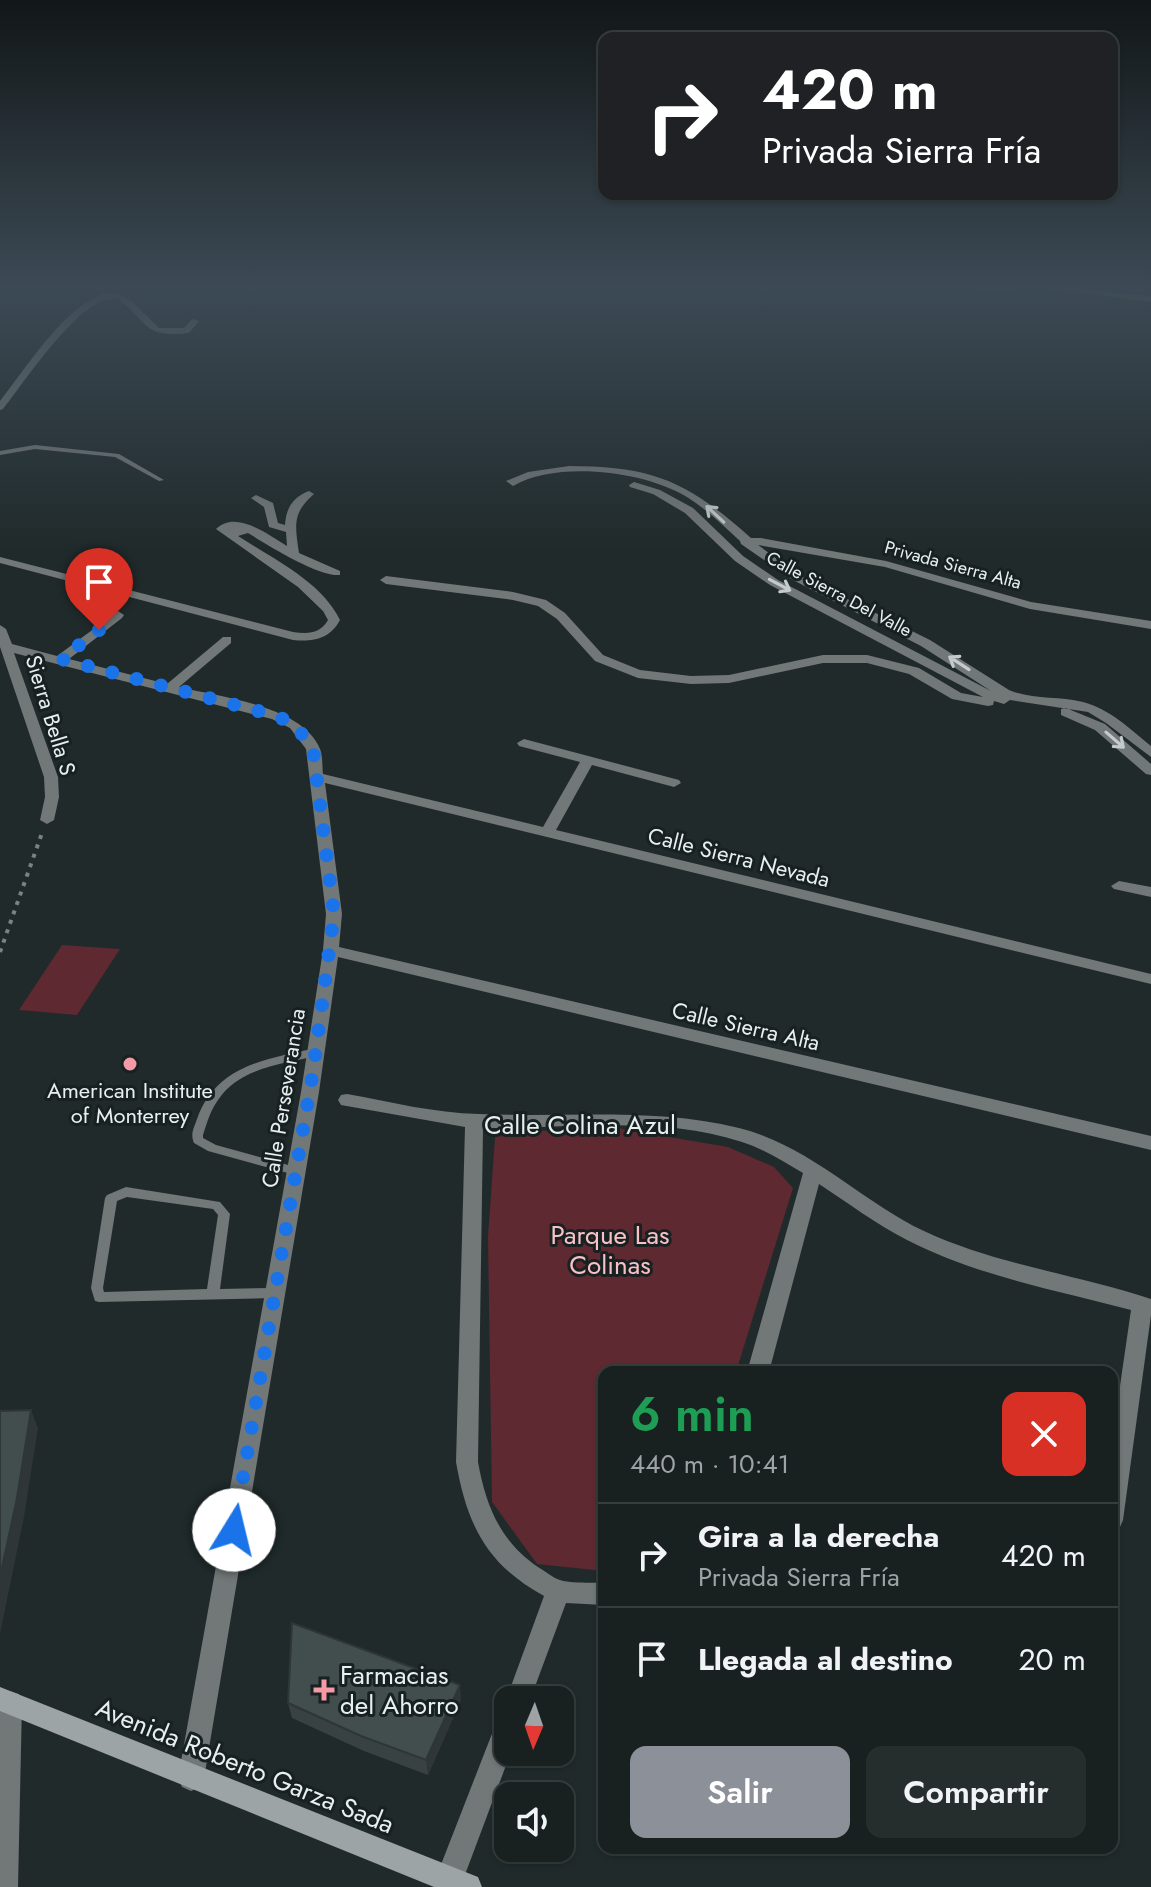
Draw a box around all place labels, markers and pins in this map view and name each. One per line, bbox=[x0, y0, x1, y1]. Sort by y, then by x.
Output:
pin bbox=[65, 548, 133, 630]
marker: American Institute of Monterrey bbox=[121, 1055, 139, 1073]
place label: American Institute of Monterrey bbox=[47, 1074, 213, 1131]
place label: Farmacias del Ahorro bbox=[340, 1656, 459, 1724]
marker: Farmacias del Ahorro bbox=[315, 1681, 333, 1699]

